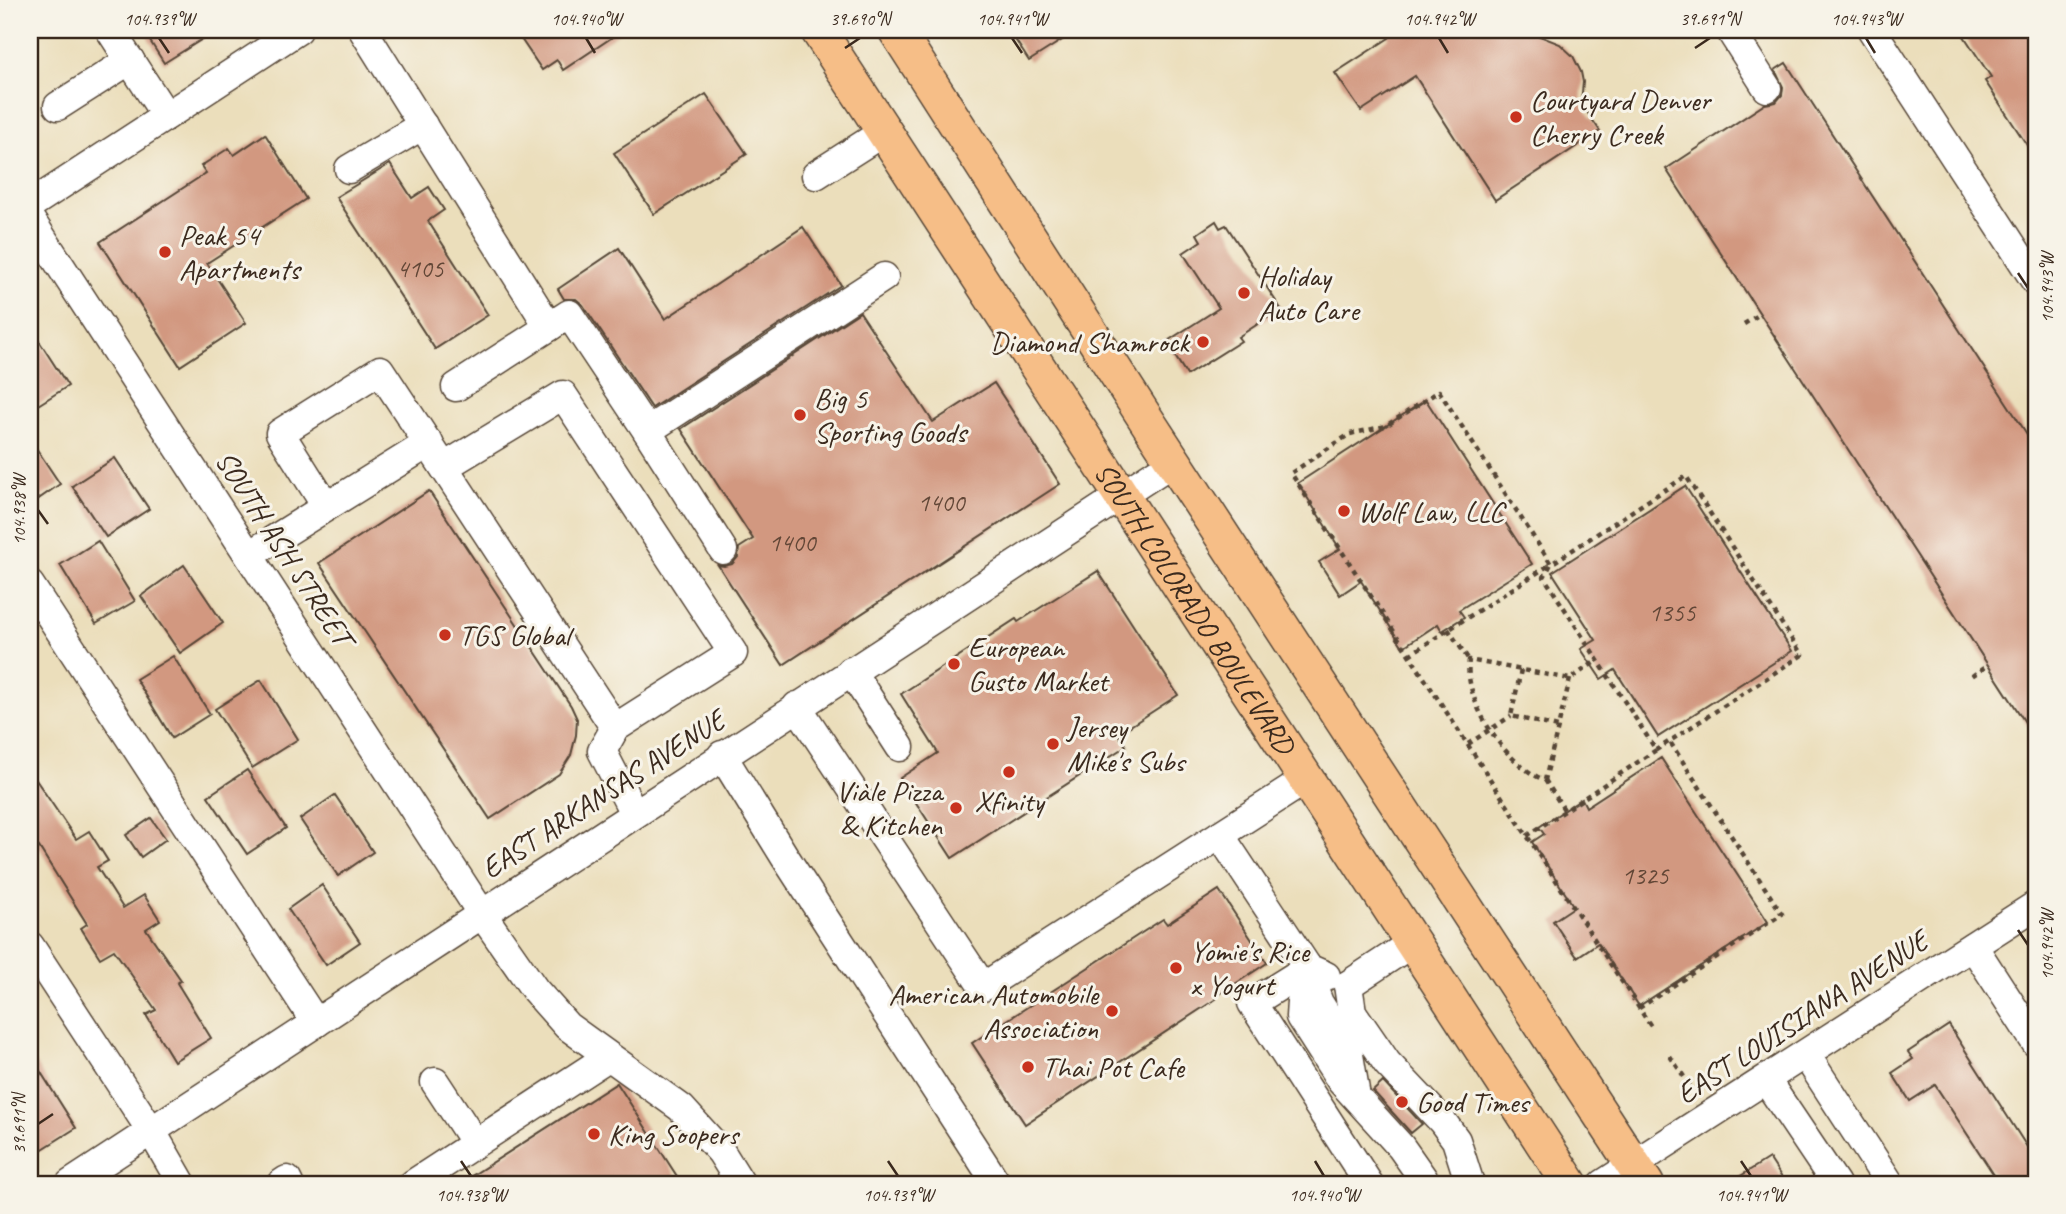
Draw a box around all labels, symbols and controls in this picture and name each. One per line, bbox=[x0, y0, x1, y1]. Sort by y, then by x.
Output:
text: 104.939°W bbox=[124, 8, 197, 30]
text: 104.940°W bbox=[551, 8, 624, 30]
text: 39.690°N bbox=[830, 8, 893, 30]
text: 104.941°W bbox=[977, 8, 1050, 30]
text: 104.942°W bbox=[1404, 8, 1477, 30]
text: 39.691°N bbox=[1680, 8, 1743, 30]
text: 104.943°W bbox=[1831, 8, 1904, 30]
place label: Courtyard Denver Cherry Creek bbox=[1530, 81, 1713, 153]
marker: Courtyard Denver Cherry Creek bbox=[1508, 109, 1524, 125]
place label: Peak 54 Apartments bbox=[179, 216, 302, 288]
marker: Peak 54 Apartments bbox=[157, 244, 173, 260]
text: 104.943°W bbox=[2036, 250, 2058, 323]
house number: 4105 bbox=[397, 252, 445, 285]
place label: Holiday Auto Care bbox=[1258, 257, 1361, 329]
marker: Holiday Auto Care bbox=[1236, 285, 1252, 301]
place label: Diamond Shamrock bbox=[990, 323, 1191, 361]
marker: Diamond Shamrock bbox=[1195, 334, 1211, 350]
place label: Big 5 Sporting Goods bbox=[814, 379, 969, 451]
marker: Big 5 Sporting Goods bbox=[792, 407, 808, 423]
street label: SOUTH ASH STREET bbox=[207, 443, 365, 659]
street label: SOUTH COLORADO BOULEVARD bbox=[1086, 455, 1305, 763]
text: 104.938°W bbox=[8, 472, 30, 545]
house number: 1400 bbox=[918, 486, 967, 519]
place label: Wolf Law, LLC bbox=[1358, 492, 1507, 530]
marker: Wolf Law, LLC bbox=[1336, 503, 1352, 519]
house number: 1400 bbox=[769, 526, 818, 559]
house number: 1355 bbox=[1649, 596, 1697, 629]
place label: TGS Global bbox=[459, 616, 575, 654]
marker: TGS Global bbox=[437, 627, 453, 643]
place label: European Gusto Market bbox=[968, 628, 1110, 700]
marker: European Gusto Market bbox=[946, 656, 962, 672]
street label: EAST ARKANSAS AVENUE bbox=[474, 699, 735, 887]
place label: Jersey Mike's Subs bbox=[1065, 708, 1187, 780]
marker: Jersey Mike's Subs bbox=[1045, 736, 1061, 752]
marker: Xfinity bbox=[1001, 764, 1017, 780]
place label: Viàle Pizza & Kitchen bbox=[836, 772, 945, 844]
place label: Xfinity bbox=[975, 782, 1046, 820]
marker: Viàle Pizza & Kitchen bbox=[948, 800, 964, 816]
house number: 1325 bbox=[1622, 859, 1670, 892]
text: 104.942°W bbox=[2036, 907, 2058, 980]
street label: EAST LOUISIANA AVENUE bbox=[1669, 919, 1938, 1113]
place label: Yomie's Rice x Yogurt bbox=[1190, 932, 1311, 1004]
marker: Yomie's Rice x Yogurt bbox=[1168, 960, 1184, 976]
place label: American Automobile Association bbox=[888, 975, 1100, 1047]
marker: American Automobile Association bbox=[1104, 1003, 1120, 1019]
place label: Thai Pot Cafe bbox=[1042, 1048, 1186, 1086]
marker: Thai Pot Cafe bbox=[1020, 1059, 1036, 1075]
place label: Good Times bbox=[1416, 1083, 1531, 1121]
text: 39.691°N bbox=[8, 1091, 30, 1154]
marker: Good Times bbox=[1394, 1094, 1410, 1110]
place label: King Soopers bbox=[608, 1115, 741, 1153]
marker: King Soopers bbox=[586, 1126, 602, 1142]
text: 104.938°W bbox=[436, 1184, 509, 1206]
text: 104.939°W bbox=[863, 1184, 936, 1206]
text: 104.940°W bbox=[1289, 1184, 1362, 1206]
text: 104.941°W bbox=[1716, 1184, 1789, 1206]

